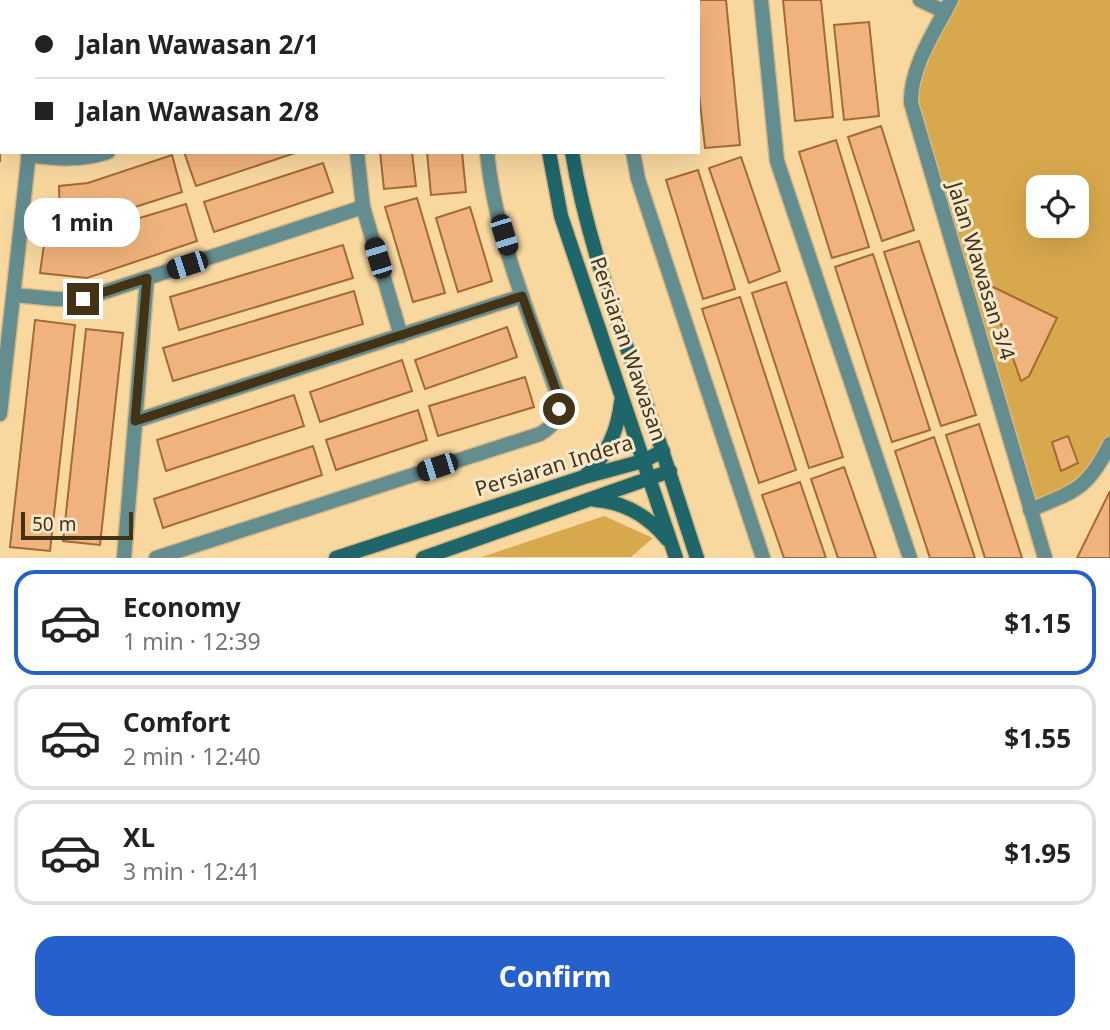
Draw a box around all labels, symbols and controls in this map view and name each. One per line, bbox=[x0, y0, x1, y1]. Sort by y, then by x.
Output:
text: Jalan Wawasan 2/1 bbox=[77, 26, 319, 62]
text: Jalan Wawasan 2/8 bbox=[77, 93, 319, 129]
map controls bbox=[1026, 175, 1089, 238]
button: locate bbox=[1026, 175, 1089, 238]
street label: Jalan Wawasan 3/4 bbox=[941, 177, 1022, 363]
callout: 1 min bbox=[25, 198, 141, 246]
text: 1 min bbox=[50, 206, 114, 238]
car bbox=[488, 212, 521, 258]
car bbox=[362, 235, 395, 281]
car bbox=[164, 249, 211, 281]
street label: Persiaran Wawasan bbox=[584, 253, 674, 444]
route end bbox=[67, 283, 99, 315]
route start bbox=[543, 393, 575, 425]
street label: Persiaran Indera bbox=[471, 428, 636, 502]
car bbox=[414, 451, 461, 483]
scale bar bbox=[21, 508, 133, 540]
text: 50 m bbox=[32, 511, 76, 537]
text: Economy bbox=[123, 589, 241, 625]
icon: car bbox=[39, 591, 102, 654]
text: $1.15 bbox=[1004, 605, 1071, 641]
text: 1 min · 12:39 bbox=[123, 625, 261, 657]
text: Comfort bbox=[123, 704, 231, 740]
icon: car bbox=[39, 706, 102, 769]
text: $1.55 bbox=[1004, 720, 1071, 756]
text: 2 min · 12:40 bbox=[123, 740, 261, 772]
text: XL bbox=[123, 819, 155, 855]
icon: car bbox=[39, 821, 102, 884]
text: $1.95 bbox=[1004, 835, 1071, 871]
text: 3 min · 12:41 bbox=[123, 855, 261, 887]
button: Confirm bbox=[35, 936, 1075, 1016]

